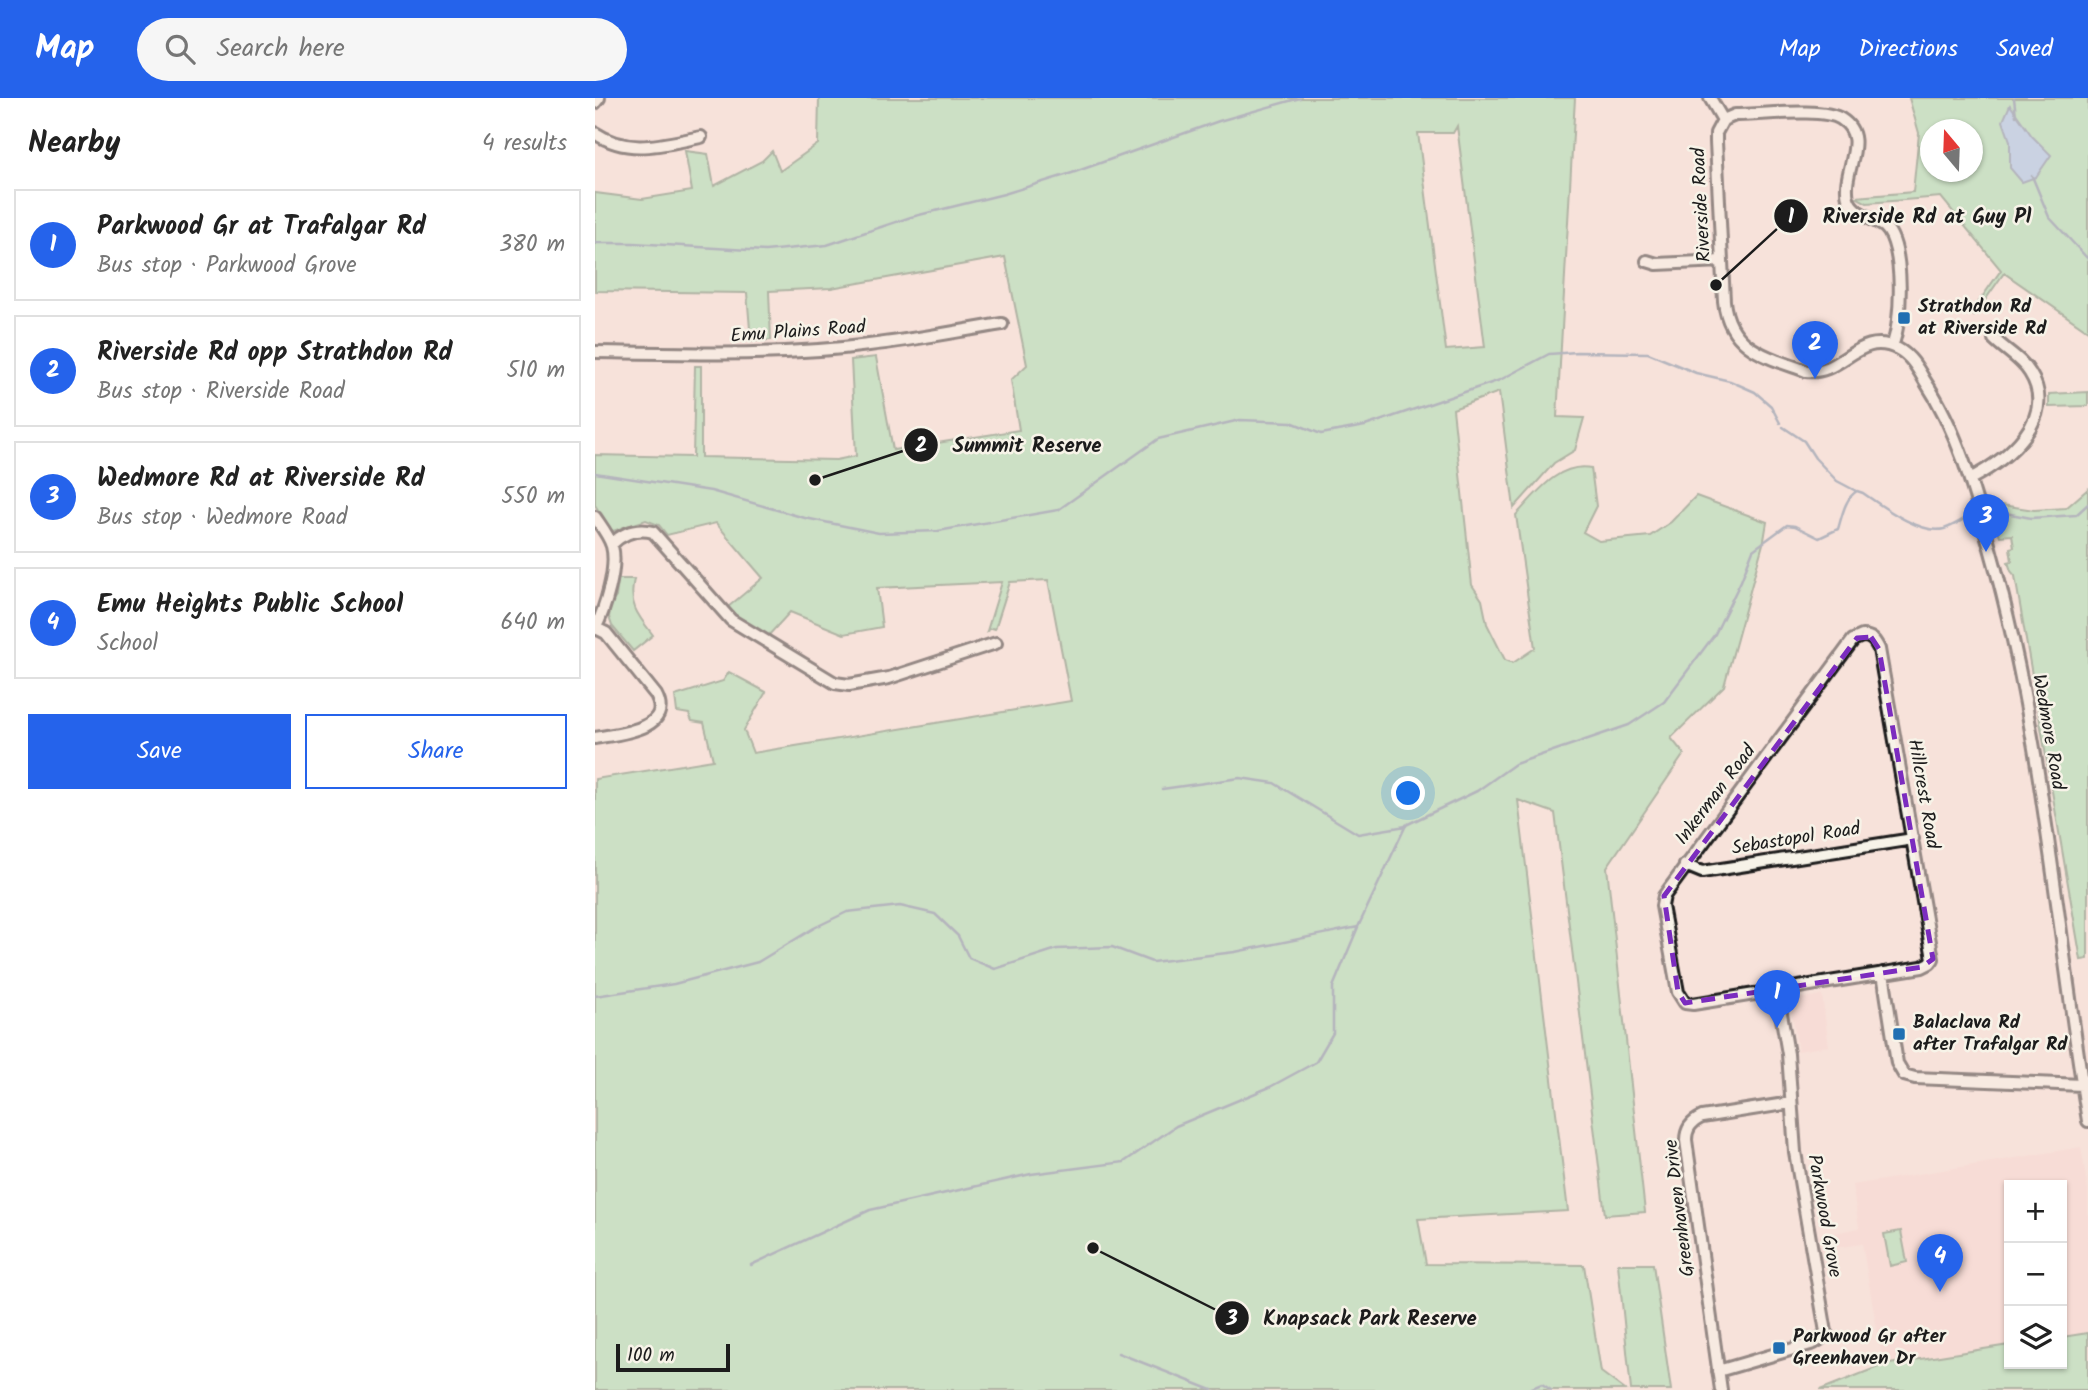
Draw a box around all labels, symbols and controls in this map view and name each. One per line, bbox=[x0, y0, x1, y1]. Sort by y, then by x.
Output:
search box bbox=[137, 18, 627, 81]
text: Map bbox=[35, 23, 95, 76]
text: Search here bbox=[217, 28, 345, 70]
icon: search bbox=[161, 30, 199, 68]
text: Map bbox=[1779, 30, 1821, 69]
text: Directions bbox=[1859, 30, 1958, 69]
text: Saved bbox=[1996, 30, 2053, 69]
north arrow bbox=[1920, 119, 1983, 182]
text: Nearby bbox=[28, 120, 120, 168]
text: 4 results bbox=[482, 126, 567, 162]
street label: Riverside Road bbox=[1684, 146, 1720, 263]
callout: Riverside Rd at Guy Pl bbox=[1773, 195, 2045, 237]
text: 1 bbox=[1788, 201, 1795, 234]
text: Riverside Rd at Guy Pl bbox=[1823, 201, 2032, 234]
text: Parkwood Gr at Trafalgar Rd bbox=[97, 206, 426, 248]
text: 1 bbox=[50, 227, 56, 263]
text: 380 m bbox=[499, 227, 565, 263]
text: Bus stop · Parkwood Grove bbox=[97, 248, 357, 284]
place label: Strathdon Rd at Riverside Rd bbox=[1918, 292, 2047, 344]
marker: Strathdon Rd at Riverside Rd bbox=[1896, 310, 1912, 326]
street label: Emu Plains Road bbox=[729, 312, 867, 352]
pin: 2 bbox=[1792, 321, 1838, 379]
text: Riverside Rd opp Strathdon Rd bbox=[97, 332, 453, 374]
text: 2 bbox=[46, 353, 60, 389]
text: 510 m bbox=[506, 353, 565, 389]
text: Bus stop · Riverside Road bbox=[97, 374, 345, 410]
callout: Summit Reserve bbox=[904, 424, 1115, 466]
text: 2 bbox=[915, 430, 927, 463]
text: Summit Reserve bbox=[953, 430, 1101, 463]
text: Wedmore Rd at Riverside Rd bbox=[97, 458, 425, 500]
text: 3 bbox=[47, 479, 59, 515]
text: 550 m bbox=[501, 479, 565, 515]
pin: 3 bbox=[1963, 494, 2009, 552]
text: Bus stop · Wedmore Road bbox=[97, 500, 348, 536]
text: Emu Heights Public School bbox=[97, 584, 403, 626]
text: 4 bbox=[47, 605, 59, 641]
text: 640 m bbox=[501, 605, 565, 641]
text: School bbox=[97, 626, 158, 662]
street label: Wedmore Road bbox=[2023, 672, 2073, 793]
button: Save bbox=[28, 714, 291, 789]
button: Share bbox=[305, 714, 567, 789]
street label: Hillcrest Road bbox=[1899, 737, 1948, 852]
street label: Inkerman Road bbox=[1668, 738, 1764, 852]
your location bbox=[1391, 776, 1425, 810]
street label: Sebastopol Road bbox=[1730, 814, 1863, 864]
pin: 1 bbox=[1754, 970, 1800, 1028]
place label: Balaclava Rd after Trafalgar Rd bbox=[1913, 1008, 2068, 1060]
marker: Balaclava Rd after Trafalgar Rd bbox=[1891, 1026, 1907, 1042]
street label: Greenhaven Drive bbox=[1657, 1137, 1703, 1278]
street label: Parkwood Grove bbox=[1798, 1152, 1850, 1280]
map controls bbox=[2004, 1180, 2067, 1369]
button: + bbox=[2004, 1180, 2067, 1243]
pin: 4 bbox=[1917, 1234, 1963, 1292]
button: − bbox=[2004, 1243, 2067, 1306]
callout: Knapsack Park Reserve bbox=[1214, 1297, 1491, 1339]
text: 3 bbox=[1225, 1303, 1238, 1336]
text: Knapsack Park Reserve bbox=[1263, 1303, 1477, 1336]
button: layers bbox=[2004, 1306, 2067, 1369]
place label: Parkwood Gr after Greenhaven Dr bbox=[1793, 1322, 1947, 1374]
marker: Parkwood Gr after Greenhaven Dr bbox=[1771, 1340, 1787, 1356]
scale bar bbox=[616, 1341, 730, 1373]
text: 100 m bbox=[627, 1341, 675, 1371]

